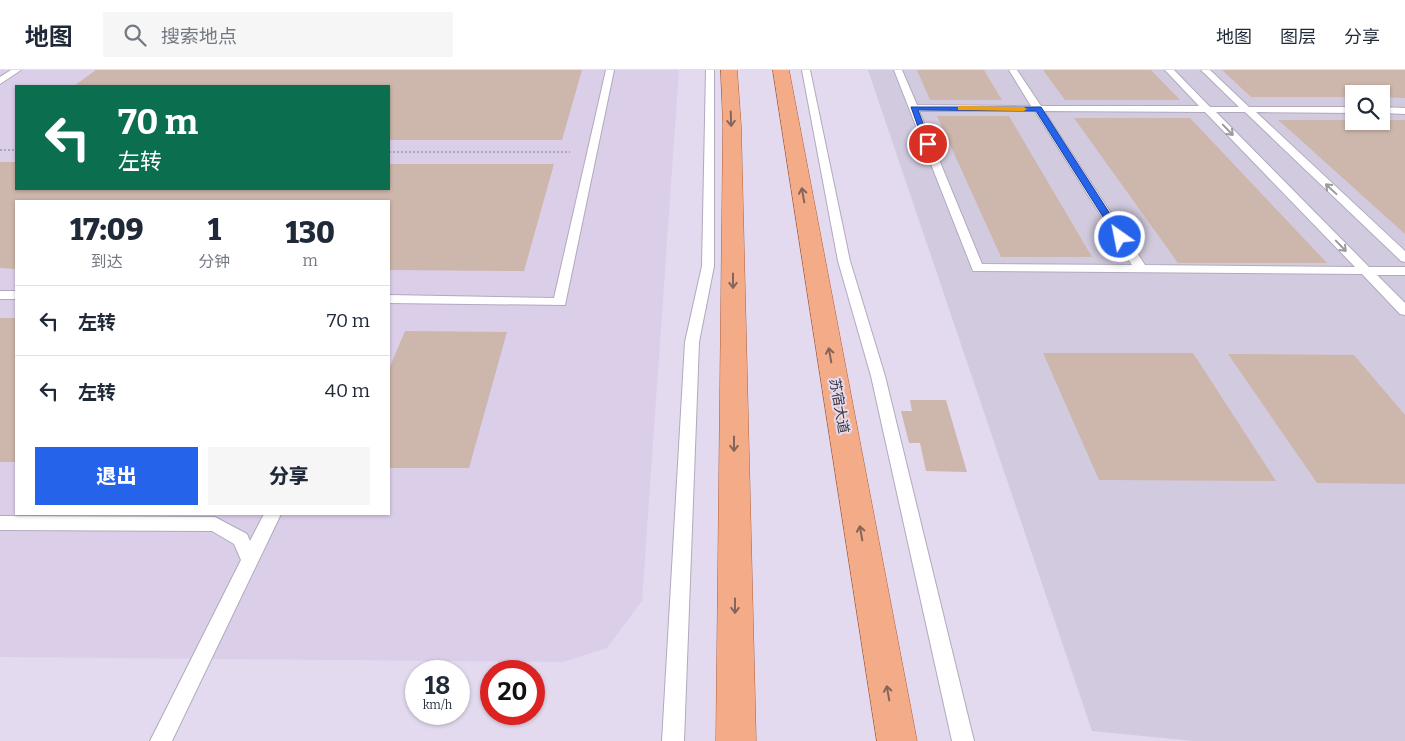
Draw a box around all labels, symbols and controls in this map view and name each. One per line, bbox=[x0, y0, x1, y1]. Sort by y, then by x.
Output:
search box bbox=[103, 12, 453, 57]
icon: search bbox=[121, 21, 149, 49]
text: 地图 bbox=[25, 23, 73, 51]
text: 搜索地点 bbox=[161, 25, 237, 48]
text: 地图 bbox=[1216, 26, 1252, 48]
text: 图层 bbox=[1280, 26, 1316, 48]
text: 分享 bbox=[1344, 26, 1380, 48]
map controls bbox=[1345, 85, 1390, 130]
button: search bbox=[1345, 85, 1390, 130]
text: 70 m bbox=[118, 101, 198, 143]
icon: left bbox=[35, 105, 100, 170]
one-way arrow bbox=[727, 110, 736, 126]
pin bbox=[907, 123, 949, 165]
one-way arrow bbox=[1221, 124, 1234, 136]
icon: arrive bbox=[914, 130, 942, 158]
text: 左转 bbox=[118, 148, 162, 175]
one-way arrow bbox=[1325, 183, 1338, 195]
one-way arrow bbox=[797, 188, 807, 204]
position arrow bbox=[1093, 210, 1145, 262]
text: 17:09 bbox=[70, 212, 144, 248]
text: 1 bbox=[208, 212, 221, 248]
text: 130 bbox=[285, 215, 335, 251]
one-way arrow bbox=[1335, 239, 1347, 251]
text: m bbox=[303, 251, 318, 270]
text: 到达 bbox=[91, 252, 123, 271]
text: 分钟 bbox=[199, 252, 231, 271]
one-way arrow bbox=[728, 272, 738, 289]
icon: left bbox=[35, 307, 63, 335]
text: 70 m bbox=[327, 309, 370, 332]
text: 左转 bbox=[78, 311, 116, 334]
one-way arrow bbox=[825, 348, 835, 364]
icon: left bbox=[35, 377, 63, 405]
street label: 苏宿大道 bbox=[826, 377, 852, 435]
text: 40 m bbox=[325, 379, 370, 402]
text: 左转 bbox=[78, 381, 116, 404]
one-way arrow bbox=[729, 435, 739, 451]
button: 退出 bbox=[35, 447, 198, 505]
button: 分享 bbox=[208, 447, 370, 505]
one-way arrow bbox=[855, 525, 865, 541]
one-way arrow bbox=[730, 598, 740, 614]
speed limit sign: 20 bbox=[480, 660, 545, 725]
text: 18 bbox=[425, 671, 450, 701]
one-way arrow bbox=[883, 685, 893, 701]
text: km/h bbox=[423, 698, 452, 712]

